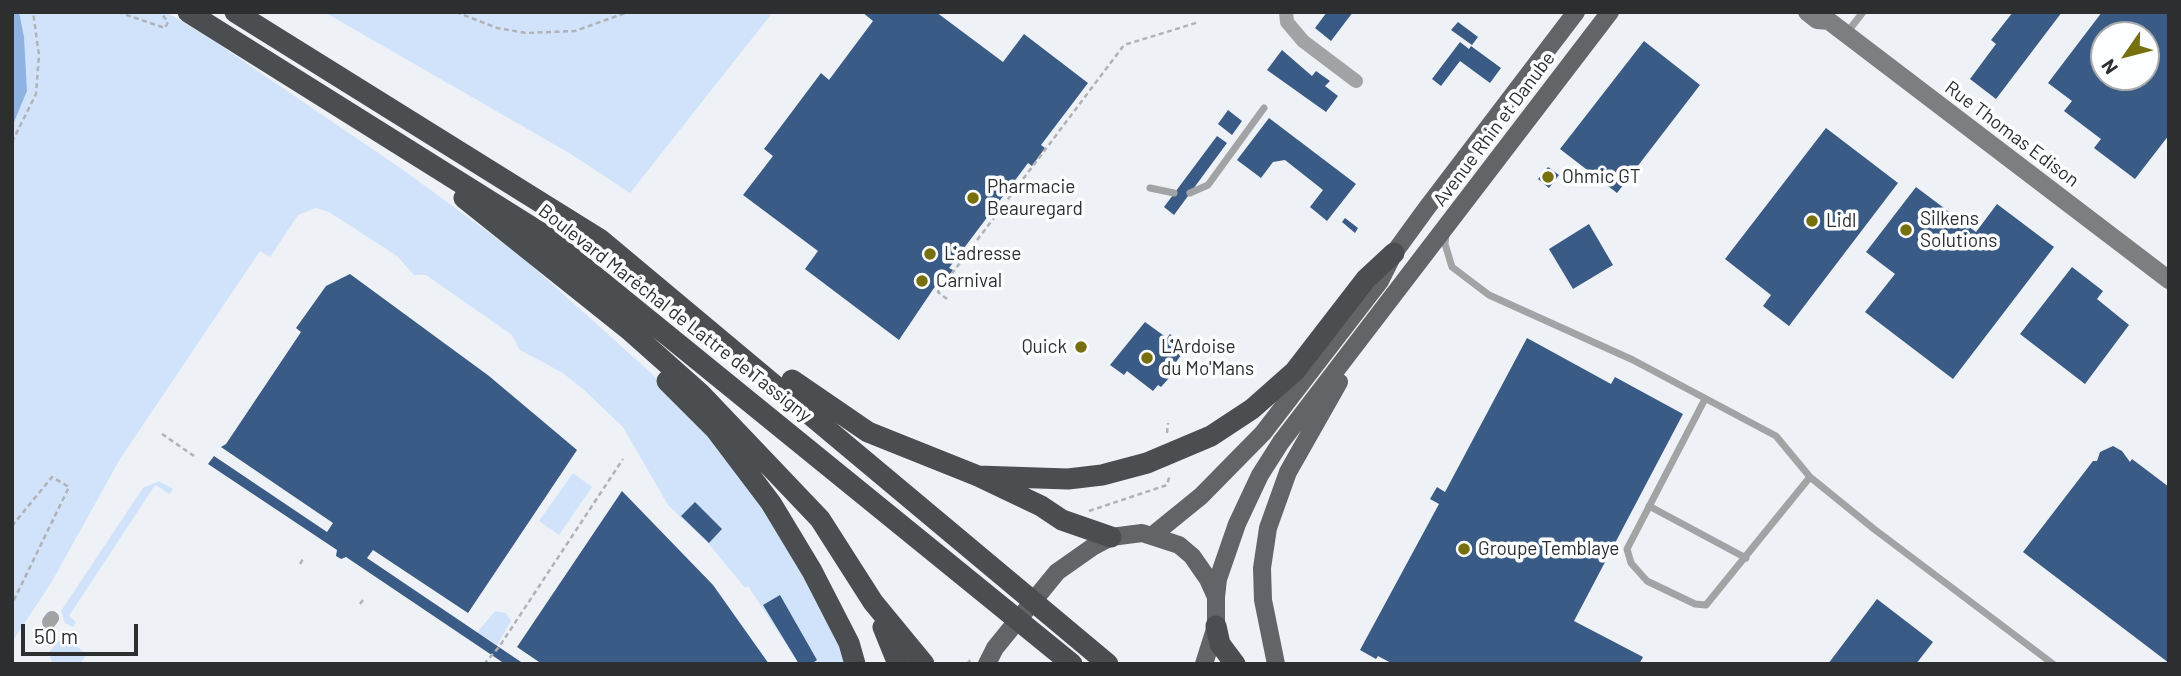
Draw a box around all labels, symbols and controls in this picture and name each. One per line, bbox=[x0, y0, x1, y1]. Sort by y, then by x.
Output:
north arrow bbox=[2090, 21, 2160, 91]
street label: Avenue Rhin et Danube bbox=[1428, 47, 1560, 211]
text: N bbox=[2096, 55, 2122, 79]
street label: Rue Thomas Edison bbox=[1941, 76, 2083, 192]
place label: Ohmic GT bbox=[1562, 166, 1641, 188]
marker: Ohmic GT bbox=[1540, 169, 1556, 185]
place label: Pharmacie Beauregard bbox=[987, 176, 1083, 220]
marker: Pharmacie Beauregard bbox=[965, 190, 981, 206]
street label: Boulevard Maréchal de Lattre de Tassigny bbox=[534, 199, 816, 427]
place label: Silkens Solutions bbox=[1920, 208, 1998, 252]
place label: Lidl bbox=[1826, 210, 1856, 232]
marker: Lidl bbox=[1804, 213, 1820, 229]
marker: Silkens Solutions bbox=[1898, 222, 1914, 238]
place label: L'adresse bbox=[944, 243, 1021, 265]
marker: L'adresse bbox=[922, 246, 938, 262]
place label: Carnival bbox=[936, 270, 1002, 292]
marker: Carnival bbox=[914, 273, 930, 289]
place label: Quick bbox=[1022, 336, 1067, 358]
place label: L'Ardoise du Mo'Mans bbox=[1161, 336, 1254, 380]
marker: Quick bbox=[1073, 339, 1089, 355]
marker: L'Ardoise du Mo'Mans bbox=[1139, 350, 1155, 366]
place label: Groupe Temblaye bbox=[1478, 538, 1619, 560]
marker: Groupe Temblaye bbox=[1456, 541, 1472, 557]
scale bar bbox=[24, 610, 142, 654]
text: 50 m bbox=[34, 623, 78, 648]

